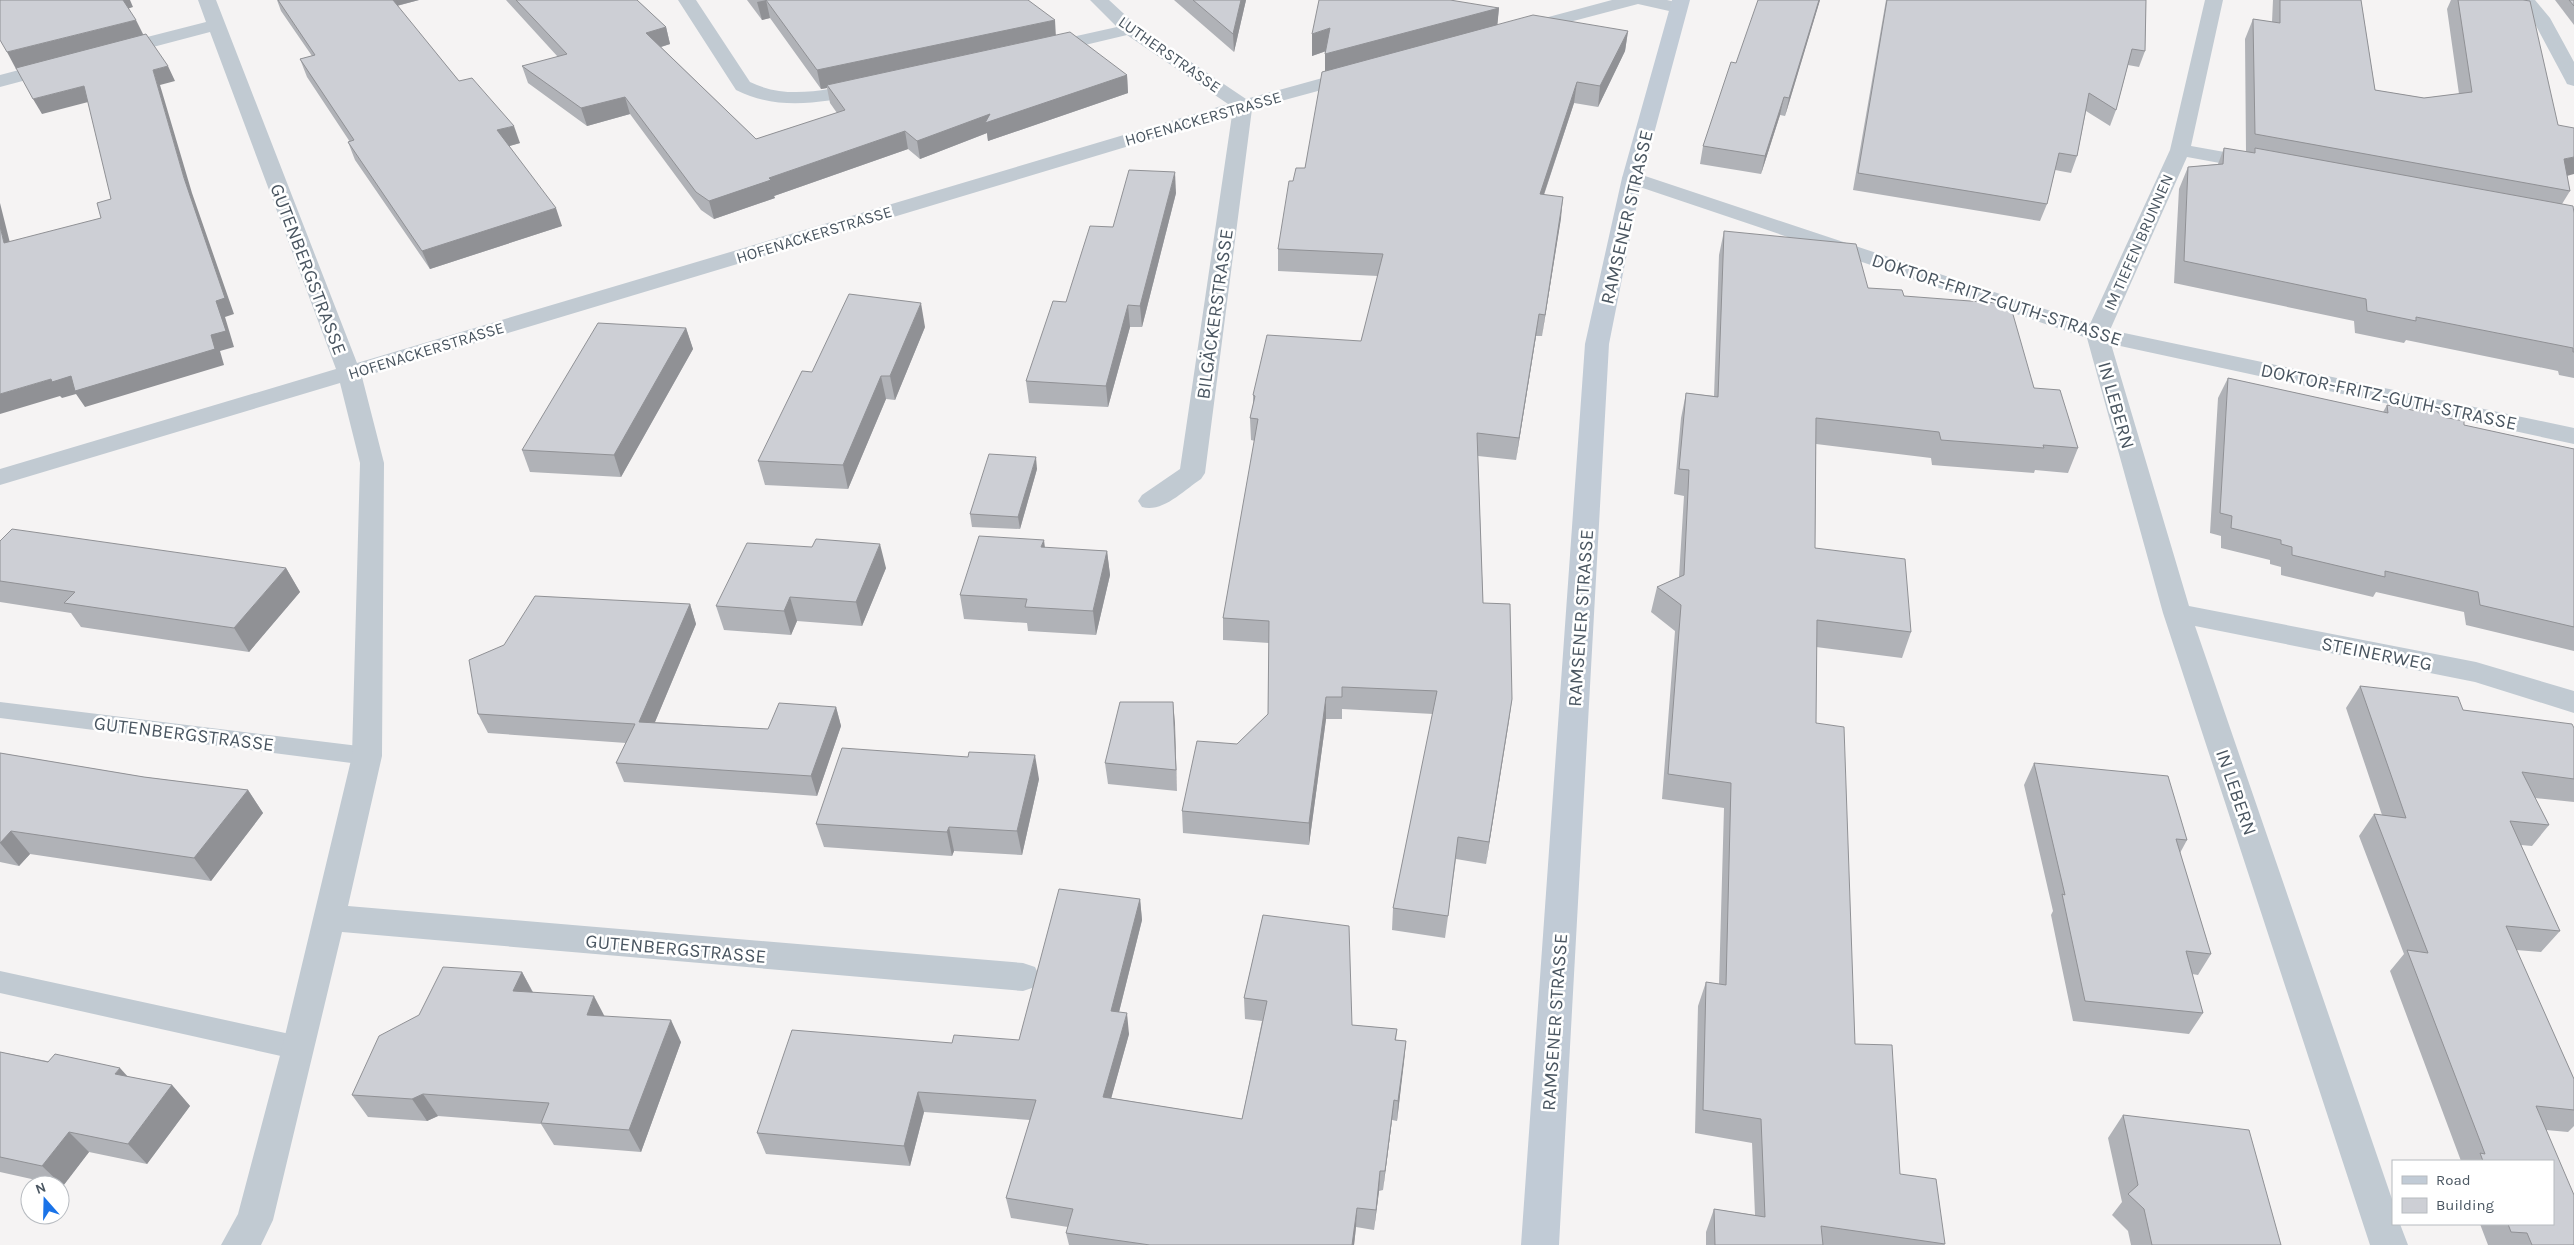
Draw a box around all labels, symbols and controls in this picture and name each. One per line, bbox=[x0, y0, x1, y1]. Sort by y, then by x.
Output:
street label: LUTHERSTRASSE bbox=[1115, 12, 1224, 97]
street label: HOFENACKERSTRASSE bbox=[1123, 87, 1284, 150]
street label: RAMSENER STRASSE bbox=[1596, 128, 1658, 306]
street label: IM TIEFEN BRUNNEN bbox=[2100, 171, 2177, 313]
street label: GUTENBERGSTRASSE bbox=[265, 181, 351, 358]
street label: HOFENACKERSTRASSE bbox=[734, 202, 894, 267]
street label: BILGÄCKERSTRASSE bbox=[1192, 228, 1238, 401]
street label: DOKTOR-FRITZ-GUTH-STRASSE bbox=[1869, 249, 2124, 351]
street label: HOFENACKERSTRASSE bbox=[346, 318, 506, 383]
street label: IN LEBERN bbox=[2093, 359, 2139, 451]
street label: DOKTOR-FRITZ-GUTH-STRASSE bbox=[2259, 359, 2519, 435]
street label: RAMSENER STRASSE bbox=[1564, 529, 1598, 708]
street label: STEINERWEG bbox=[2320, 632, 2434, 675]
street label: GUTENBERGSTRASSE bbox=[93, 712, 275, 756]
street label: IN LEBERN bbox=[2211, 746, 2261, 838]
street label: GUTENBERGSTRASSE bbox=[585, 930, 767, 968]
street label: RAMSENER STRASSE bbox=[1538, 933, 1572, 1112]
legend bbox=[2392, 1160, 2554, 1225]
text: Road bbox=[2436, 1171, 2471, 1189]
north arrow bbox=[20, 1175, 70, 1225]
text: N bbox=[33, 1179, 48, 1198]
text: Building bbox=[2436, 1196, 2494, 1214]

